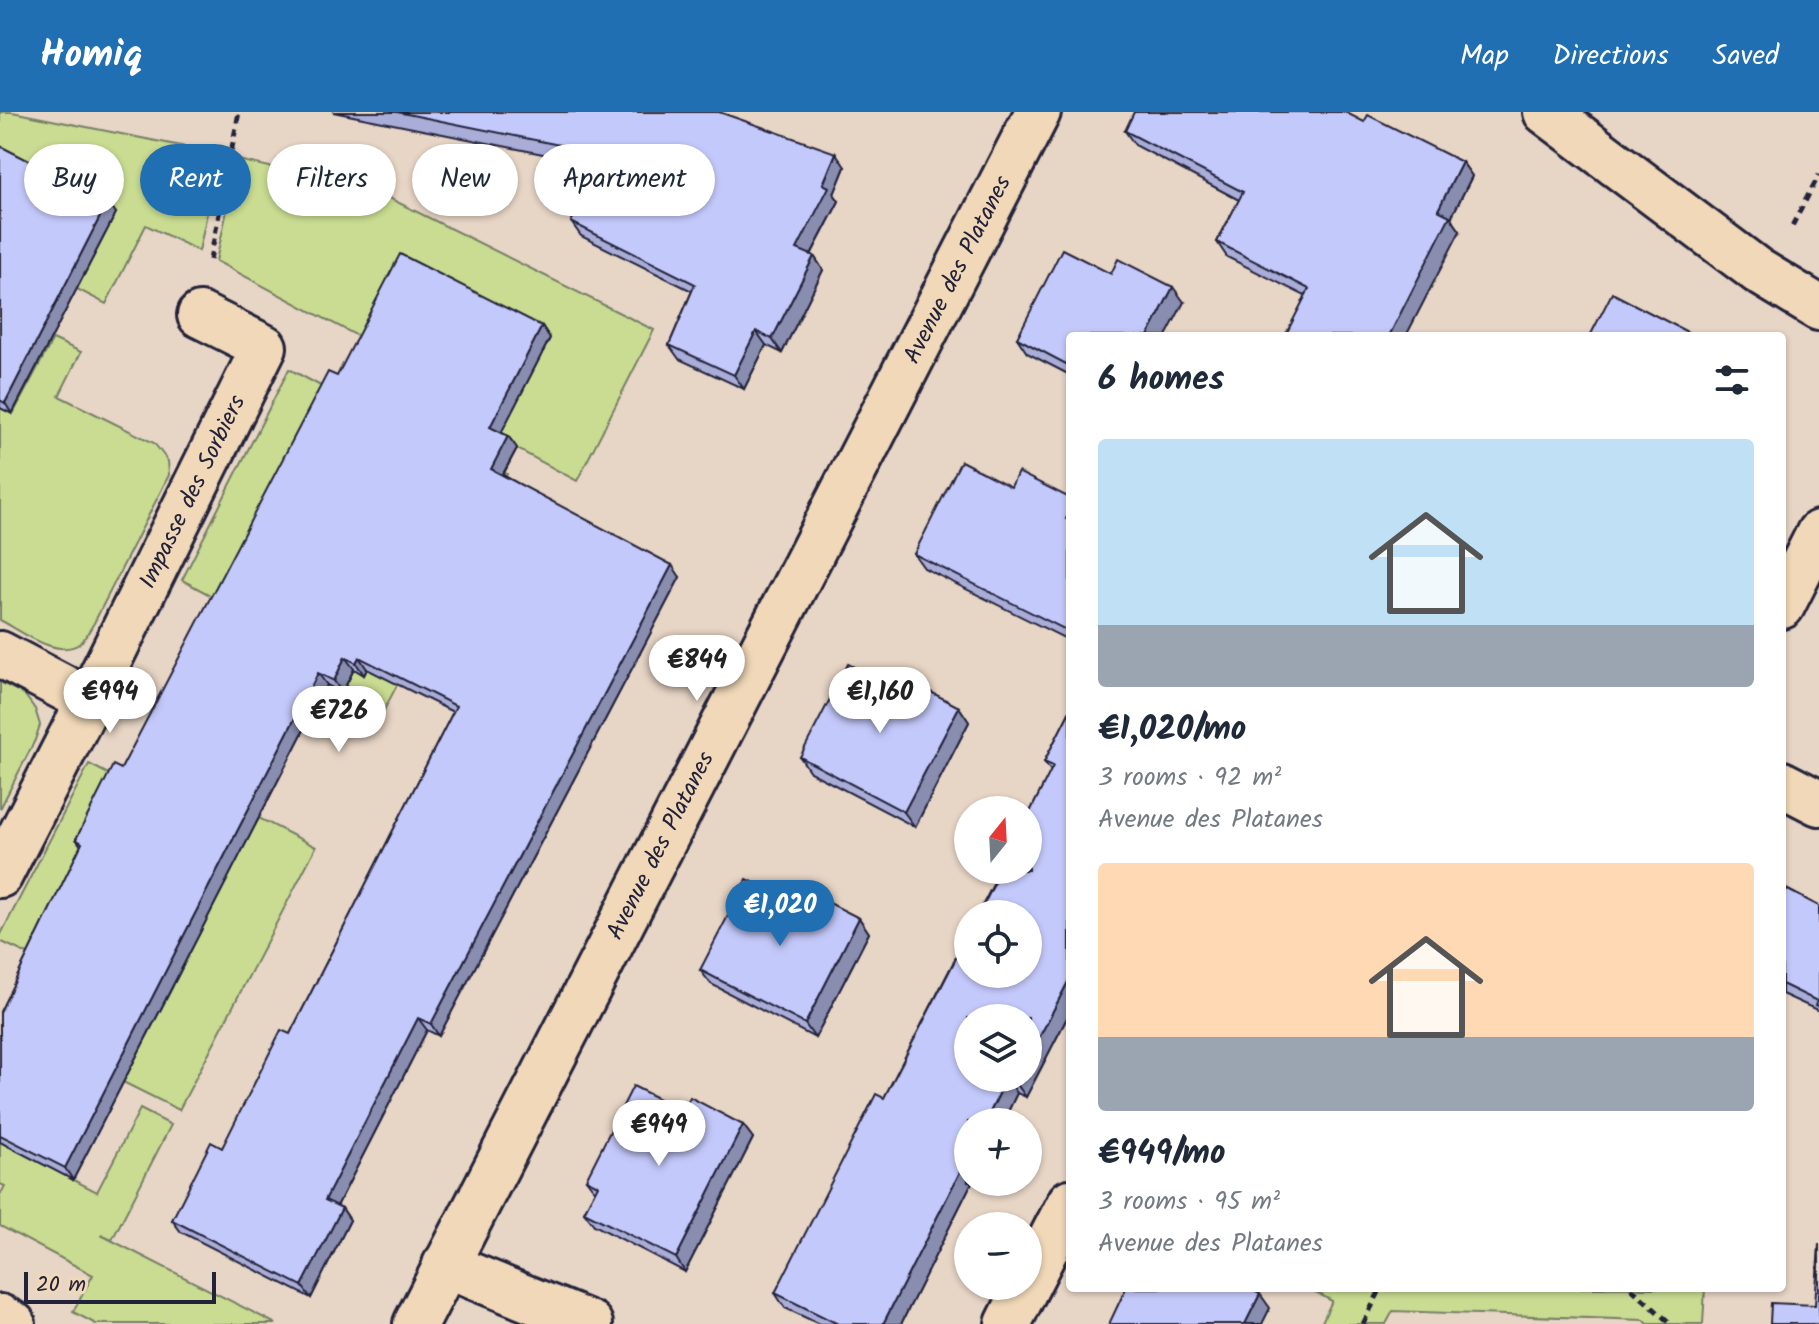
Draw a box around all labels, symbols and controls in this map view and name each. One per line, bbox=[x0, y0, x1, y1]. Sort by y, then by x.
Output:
text: Homiq bbox=[40, 26, 143, 86]
text: Map bbox=[1460, 34, 1509, 79]
text: Directions bbox=[1553, 34, 1669, 79]
text: Saved bbox=[1713, 34, 1779, 79]
chip: Buy bbox=[24, 144, 124, 216]
chip: Rent bbox=[140, 144, 251, 216]
chip: Filters bbox=[267, 144, 396, 216]
chip: New bbox=[412, 144, 518, 216]
chip: Apartment bbox=[534, 144, 715, 216]
street label: Avenue des Platanes bbox=[894, 169, 1022, 371]
text: 6 homes bbox=[1098, 353, 1224, 407]
icon: filters bbox=[1710, 358, 1754, 402]
street label: Impasse des Sorbiers bbox=[129, 388, 257, 596]
icon: home bbox=[1354, 491, 1498, 635]
pin: €844 bbox=[650, 635, 744, 703]
text: €844 bbox=[667, 640, 727, 682]
pin: €994 bbox=[63, 667, 157, 735]
pin: €1,160 bbox=[815, 667, 945, 735]
text: €994 bbox=[82, 672, 138, 714]
text: €1,160 bbox=[847, 672, 913, 714]
pin: €726 bbox=[292, 686, 386, 754]
text: €726 bbox=[310, 691, 368, 733]
text: €1,020/mo bbox=[1098, 703, 1246, 757]
street label: Avenue des Platanes bbox=[597, 745, 725, 947]
text: 3 rooms · 92 m² bbox=[1098, 757, 1281, 799]
north arrow bbox=[954, 796, 1042, 884]
map controls bbox=[954, 796, 1042, 1300]
text: Avenue des Platanes bbox=[1098, 799, 1323, 841]
pin: €1,020 bbox=[715, 880, 845, 948]
text: €1,020 bbox=[744, 885, 816, 927]
button: locate bbox=[954, 900, 1042, 988]
icon: home bbox=[1354, 915, 1498, 1059]
button: layers bbox=[954, 1004, 1042, 1092]
pin: €949 bbox=[612, 1100, 706, 1168]
text: €949 bbox=[631, 1105, 687, 1147]
button: + bbox=[954, 1108, 1042, 1196]
text: €949/mo bbox=[1098, 1127, 1225, 1181]
text: 3 rooms · 95 m² bbox=[1098, 1181, 1280, 1223]
button: − bbox=[954, 1212, 1042, 1300]
text: Avenue des Platanes bbox=[1098, 1223, 1323, 1265]
scale bar bbox=[24, 1268, 216, 1304]
text: 20 m bbox=[36, 1268, 86, 1303]

